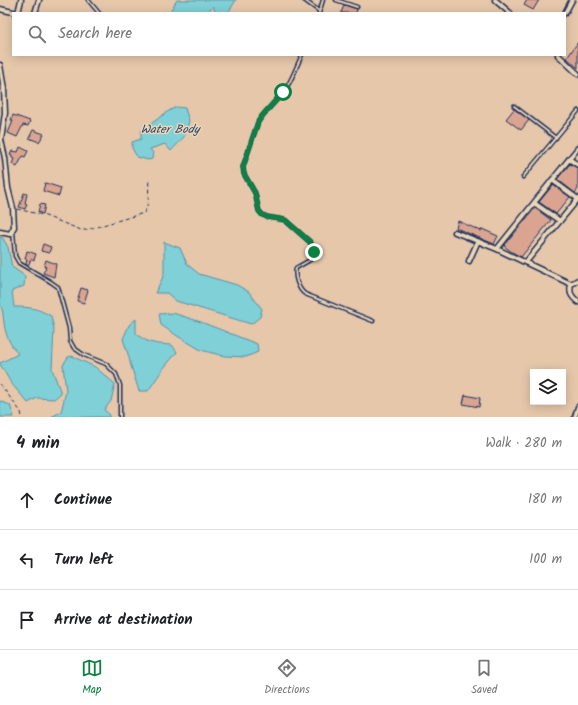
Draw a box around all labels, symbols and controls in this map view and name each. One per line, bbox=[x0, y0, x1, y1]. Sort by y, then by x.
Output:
search box bbox=[12, 12, 566, 56]
text: Search here bbox=[58, 22, 132, 46]
icon: search bbox=[26, 23, 48, 45]
route start bbox=[274, 83, 292, 101]
water label: Water Body bbox=[141, 120, 202, 139]
route end bbox=[305, 243, 323, 261]
map controls bbox=[530, 369, 566, 405]
button: layers bbox=[530, 369, 566, 405]
text: 4 min bbox=[16, 430, 60, 457]
text: Walk · 280 m bbox=[486, 433, 562, 454]
text: Continue bbox=[54, 488, 112, 512]
icon: ahead bbox=[16, 489, 38, 511]
text: 180 m bbox=[528, 489, 562, 510]
text: Turn left bbox=[54, 548, 114, 572]
icon: left bbox=[16, 549, 38, 571]
text: 100 m bbox=[529, 549, 562, 570]
text: Arrive at destination bbox=[54, 608, 193, 632]
icon: arrive bbox=[16, 609, 38, 631]
tab: Map bbox=[81, 657, 103, 699]
tab: Directions bbox=[264, 657, 310, 699]
tab: Saved bbox=[471, 657, 497, 699]

